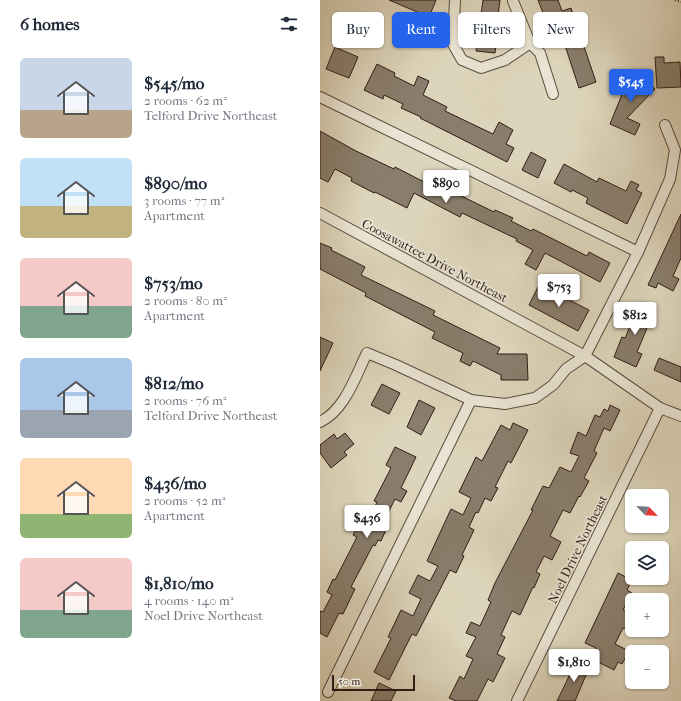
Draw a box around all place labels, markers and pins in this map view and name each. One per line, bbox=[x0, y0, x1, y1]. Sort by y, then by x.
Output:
pin: $545 bbox=[607, 69, 655, 103]
pin: $890 bbox=[422, 170, 470, 204]
pin: $753 bbox=[535, 274, 583, 308]
pin: $812 bbox=[611, 302, 659, 336]
pin: $436 bbox=[343, 505, 391, 539]
pin: $1,810 bbox=[541, 649, 607, 683]

